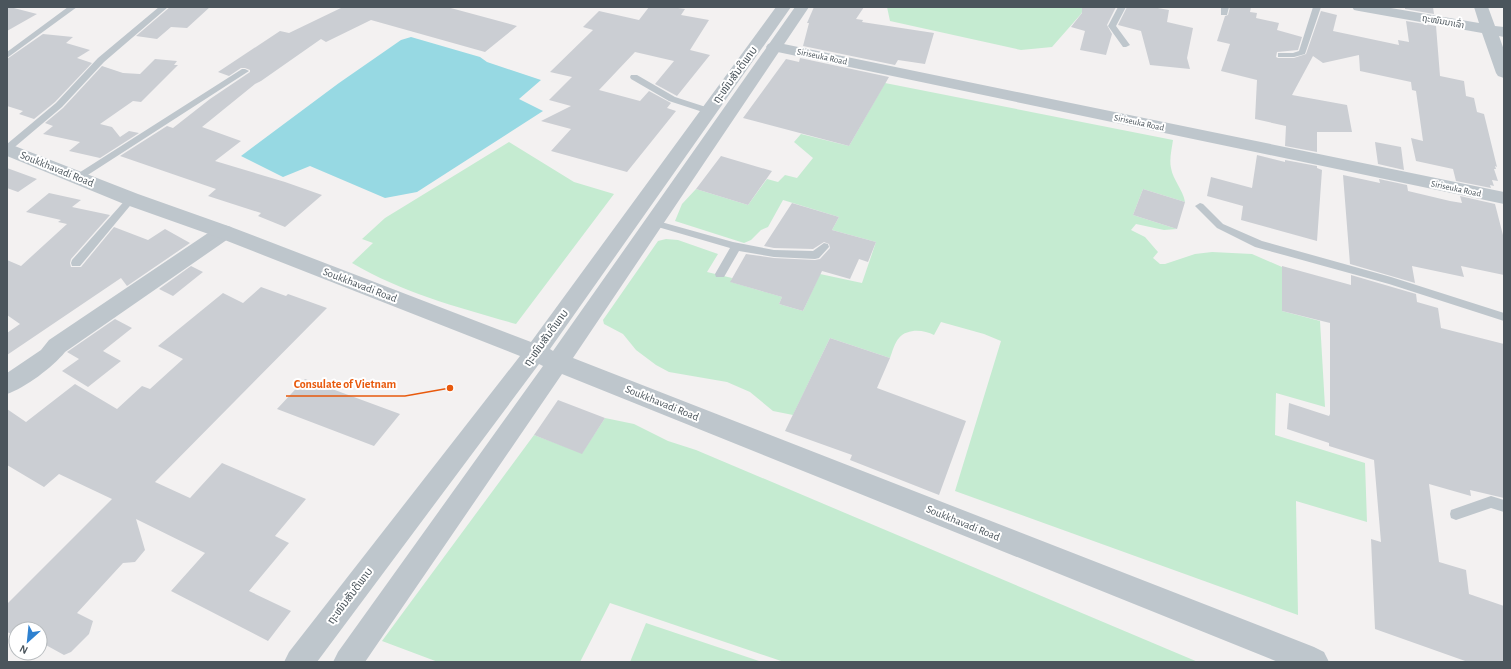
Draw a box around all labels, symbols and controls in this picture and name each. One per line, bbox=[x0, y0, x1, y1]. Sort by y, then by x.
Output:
street label: ຖະໜົນນາເລົ່າ bbox=[1421, 11, 1465, 30]
street label: ຖະໜົນສັນຕິພາບ bbox=[711, 44, 759, 106]
street label: Siriseuka Road bbox=[796, 47, 848, 67]
street label: Siriseuka Road bbox=[1113, 113, 1165, 133]
street label: Soukkhavadi Road bbox=[19, 149, 96, 189]
street label: Siriseuka Road bbox=[1430, 179, 1482, 199]
street label: Soukkhavadi Road bbox=[321, 266, 399, 304]
street label: ຖະໜົນສັນຕິພາບ bbox=[522, 307, 570, 369]
callout: Consulate of Vietnam bbox=[286, 372, 405, 396]
text: Consulate of Vietnam bbox=[294, 378, 397, 390]
street label: Soukkhavadi Road bbox=[624, 383, 701, 423]
street label: Soukkhavadi Road bbox=[925, 503, 1002, 543]
street label: ຖະໜົນສັນຕິພາບ bbox=[325, 566, 375, 626]
north arrow bbox=[8, 621, 48, 661]
text: N bbox=[18, 643, 30, 656]

